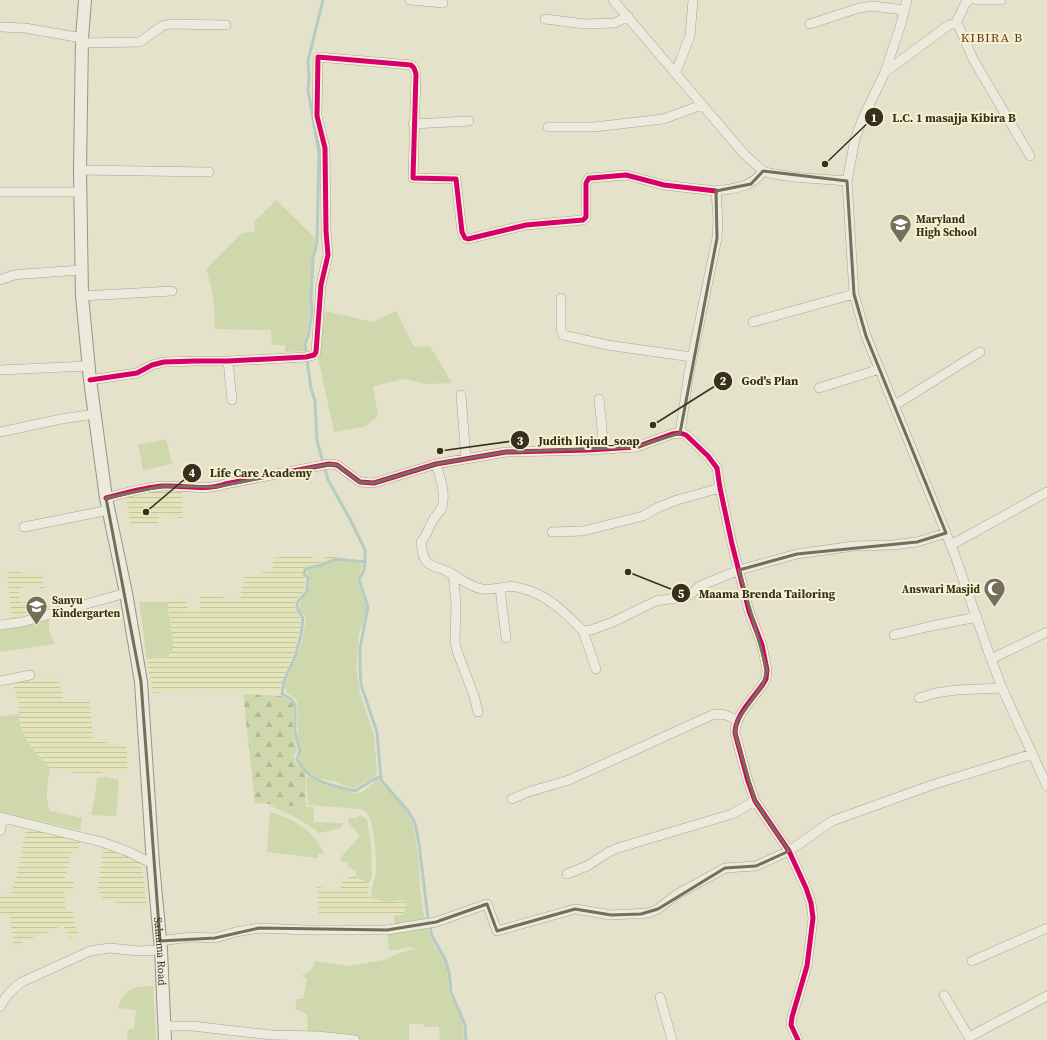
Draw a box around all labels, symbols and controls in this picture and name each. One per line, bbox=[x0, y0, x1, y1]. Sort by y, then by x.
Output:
district label: KIBIRA B bbox=[961, 29, 1023, 46]
callout: L.C. 1 masajja Kibira B bbox=[864, 105, 1024, 129]
text: 1 bbox=[871, 110, 877, 126]
text: L.C. 1 masajja Kibira B bbox=[892, 110, 1016, 126]
school or university icon: Maryland High School bbox=[888, 212, 914, 245]
place label: Maryland High School bbox=[916, 212, 978, 240]
callout: God's Plan bbox=[713, 369, 806, 393]
text: 2 bbox=[720, 373, 727, 389]
text: God's Plan bbox=[742, 373, 799, 389]
callout: Judith liqiud_soap bbox=[510, 428, 647, 452]
text: 3 bbox=[517, 433, 524, 449]
text: Judith liqiud_soap bbox=[537, 433, 640, 449]
callout: Life Care Academy bbox=[182, 461, 321, 485]
text: 4 bbox=[189, 465, 196, 481]
text: Life Care Academy bbox=[210, 465, 313, 481]
mosque icon: Answari Masjid bbox=[982, 576, 1008, 609]
callout: Maama Brenda Tailoring bbox=[671, 581, 844, 605]
place label: Answari Masjid bbox=[902, 582, 980, 597]
text: 5 bbox=[678, 586, 685, 602]
text: Maama Brenda Tailoring bbox=[699, 586, 836, 602]
school or university icon: Sanyu Kindergarten bbox=[24, 593, 50, 626]
place label: Sanyu Kindergarten bbox=[52, 593, 121, 621]
street label: Salaama Road bbox=[150, 916, 170, 987]

